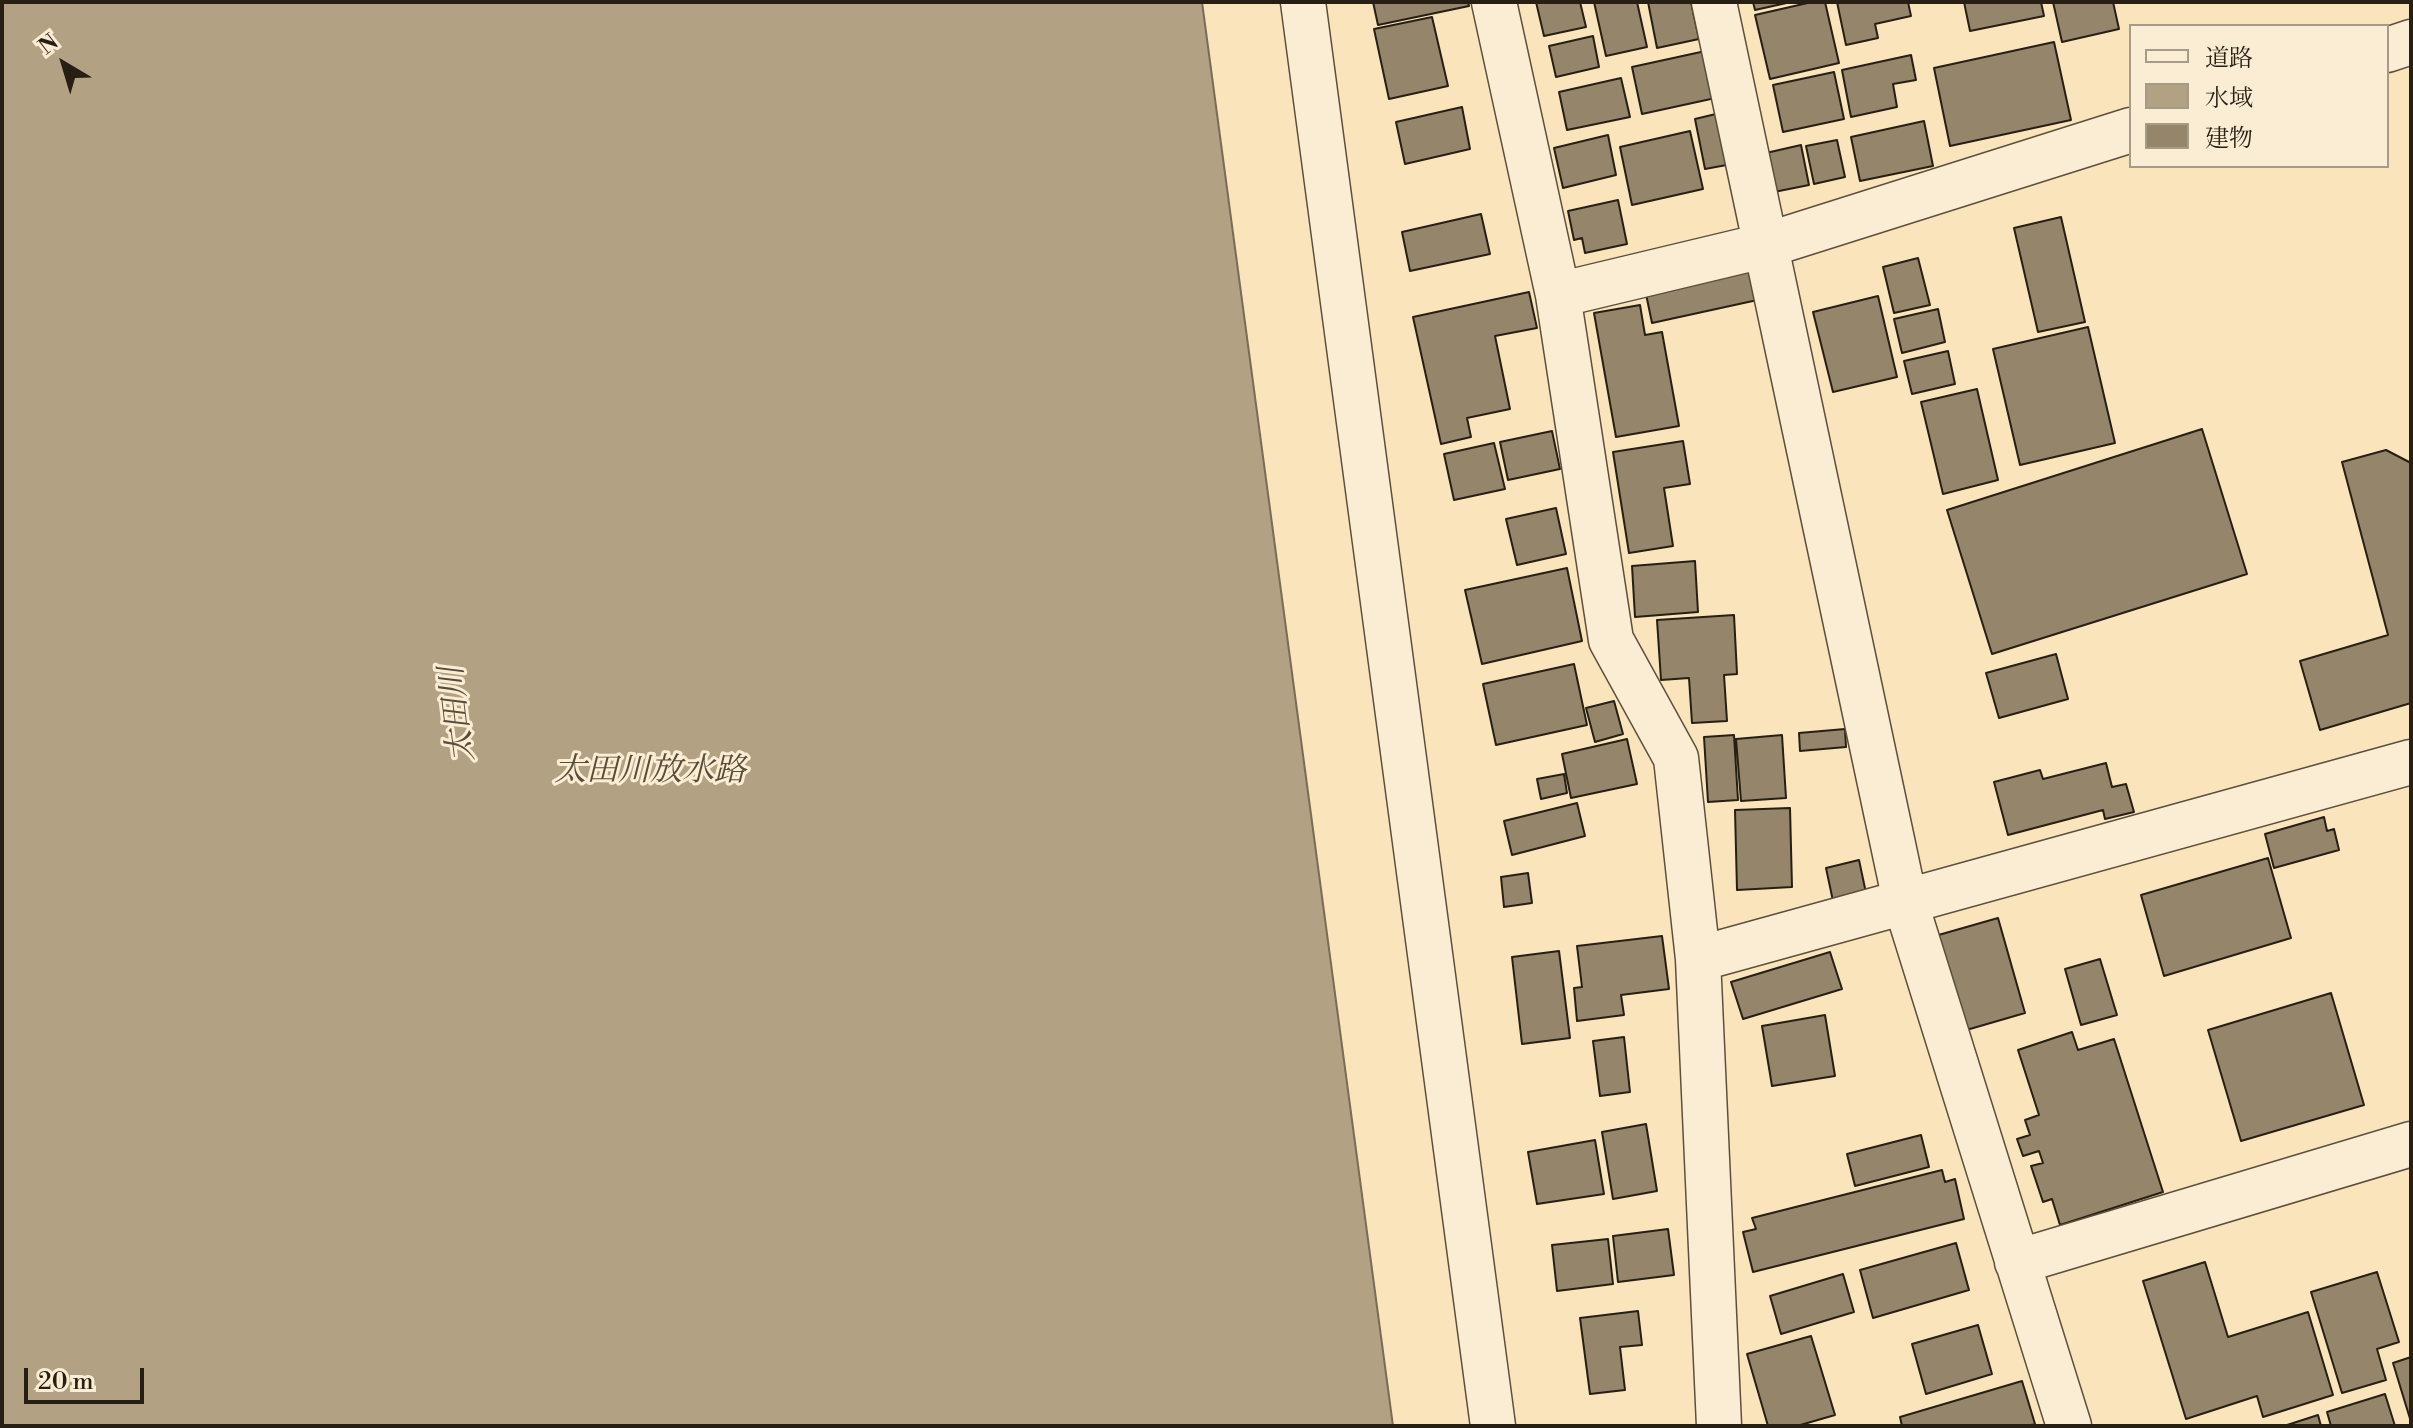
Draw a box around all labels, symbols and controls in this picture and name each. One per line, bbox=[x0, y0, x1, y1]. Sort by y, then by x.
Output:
north arrow bbox=[24, 24, 104, 104]
legend bbox=[2129, 24, 2389, 168]
text: N bbox=[34, 29, 64, 61]
text: 道路 bbox=[2205, 44, 2253, 74]
text: 水域 bbox=[2205, 84, 2253, 114]
text: 建物 bbox=[2205, 124, 2253, 154]
water label: 太田川 bbox=[434, 664, 484, 764]
water label: 太田川放水路 bbox=[554, 753, 746, 791]
scale bar bbox=[28, 1352, 148, 1402]
text: 20 m bbox=[38, 1367, 94, 1397]

